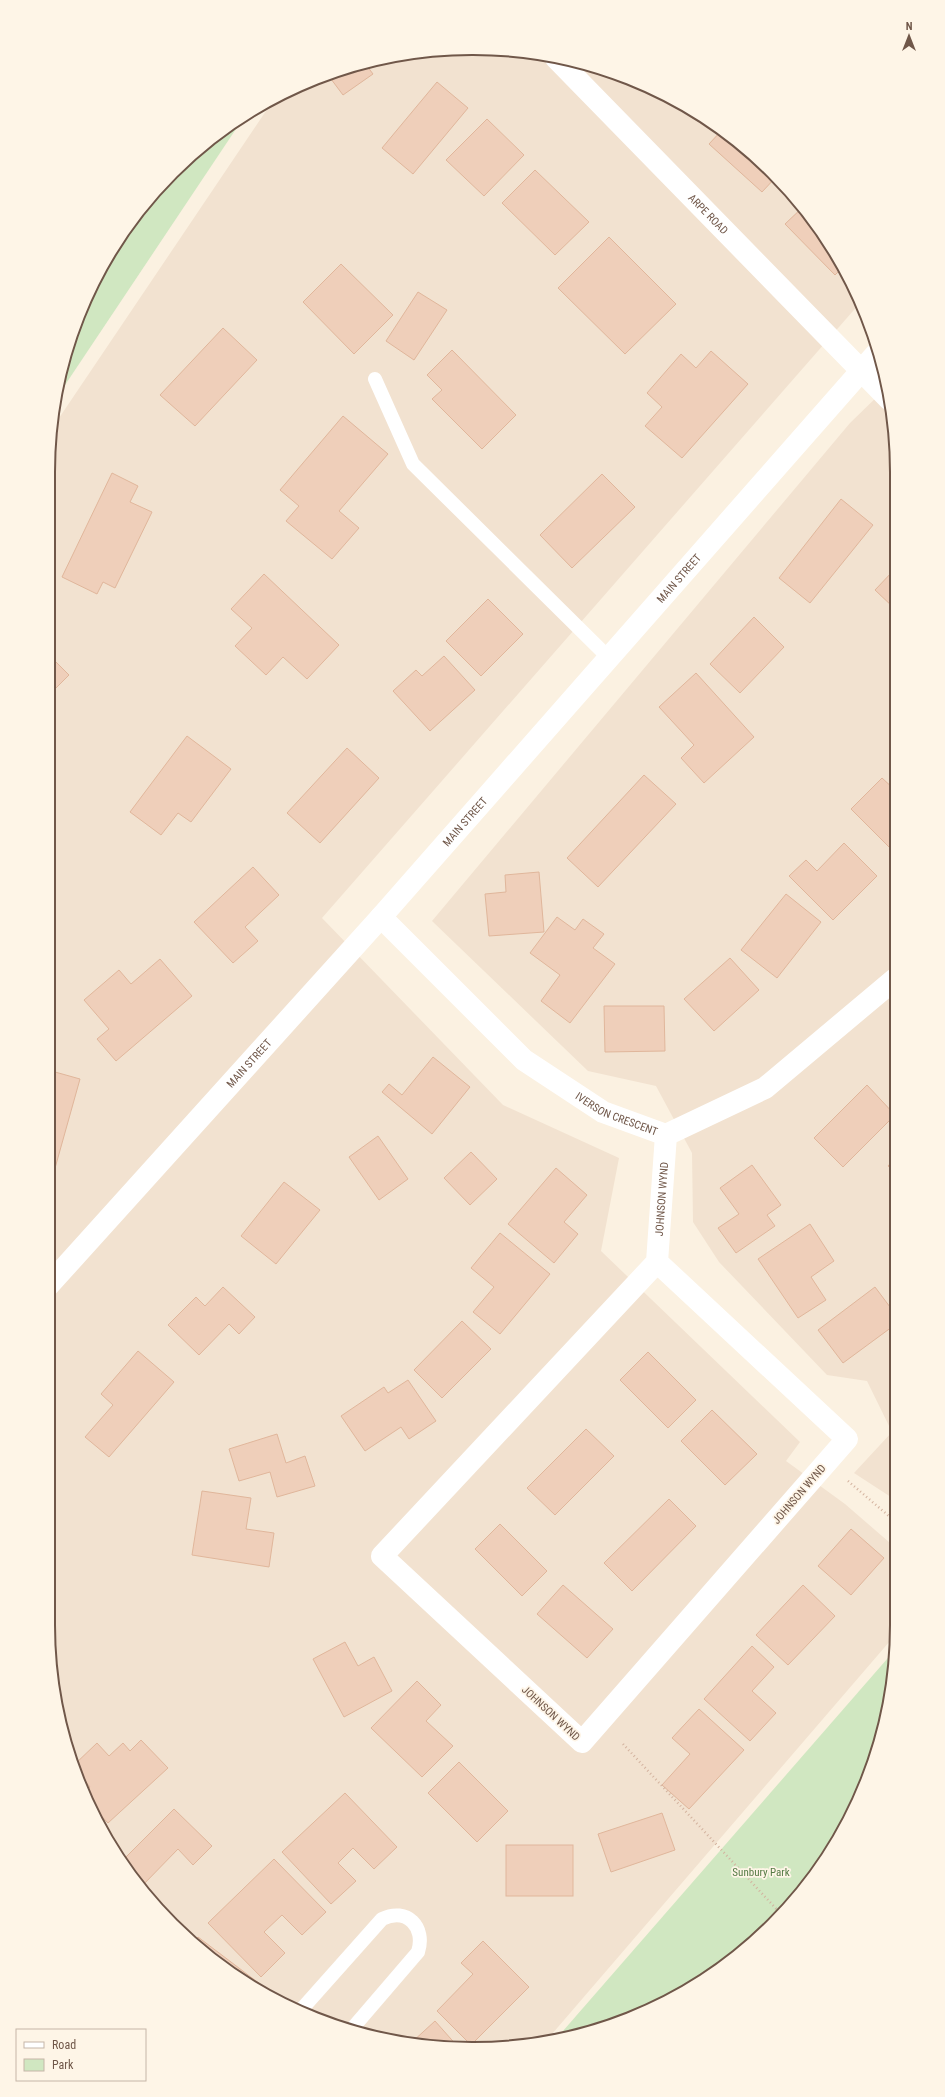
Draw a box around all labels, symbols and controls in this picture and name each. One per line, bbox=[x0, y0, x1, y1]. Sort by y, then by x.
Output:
north arrow bbox=[889, 16, 929, 56]
text: N bbox=[906, 20, 913, 33]
street label: ARPE ROAD bbox=[685, 191, 731, 237]
street label: MAIN STREET bbox=[654, 551, 704, 606]
street label: MAIN STREET bbox=[440, 795, 490, 849]
street label: MAIN STREET bbox=[224, 1036, 275, 1091]
street label: IVERSON CRESCENT bbox=[573, 1090, 660, 1139]
street label: JOHNSON WYND bbox=[653, 1161, 671, 1237]
street label: JOHNSON WYND bbox=[770, 1462, 829, 1527]
street label: JOHNSON WYND bbox=[519, 1683, 582, 1744]
park label: Sunbury Park bbox=[732, 1866, 790, 1879]
legend bbox=[16, 2029, 146, 2081]
text: Road bbox=[52, 2038, 76, 2052]
text: Park bbox=[52, 2058, 74, 2072]

